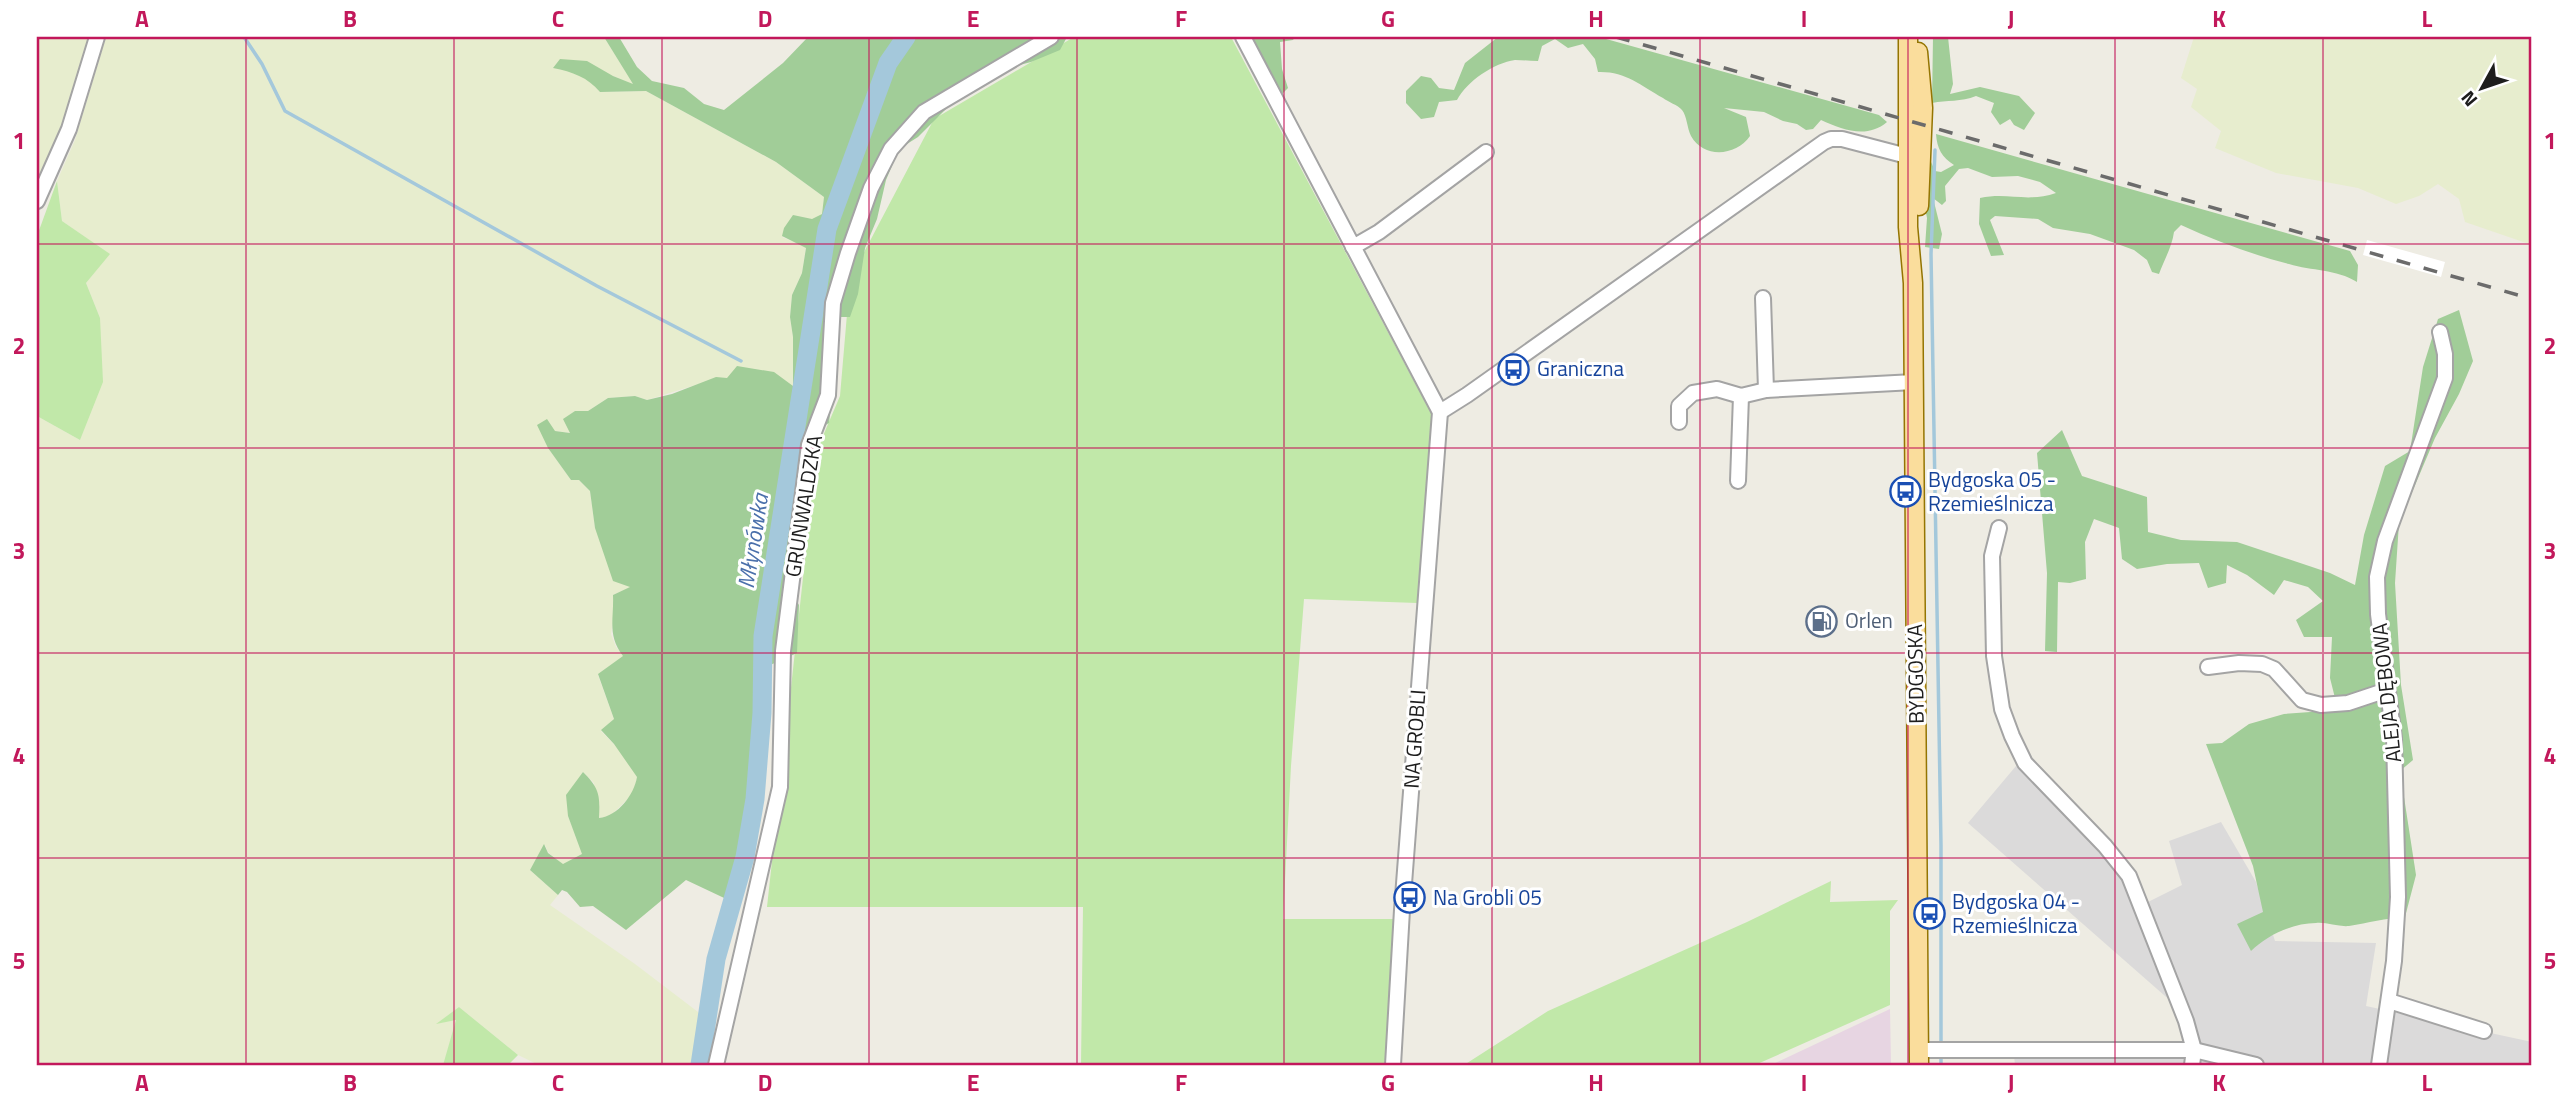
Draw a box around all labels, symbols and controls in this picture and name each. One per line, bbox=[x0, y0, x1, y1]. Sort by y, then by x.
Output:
text: A bbox=[135, 1, 149, 36]
text: B bbox=[343, 1, 357, 36]
text: C bbox=[552, 1, 564, 36]
text: D bbox=[758, 1, 772, 36]
text: E bbox=[967, 1, 979, 36]
text: F bbox=[1175, 1, 1187, 36]
text: G bbox=[1381, 1, 1395, 36]
text: H bbox=[1588, 1, 1604, 36]
text: I bbox=[1801, 1, 1807, 36]
text: J bbox=[2008, 1, 2014, 36]
text: K bbox=[2212, 1, 2226, 36]
text: L bbox=[2422, 1, 2433, 36]
north arrow bbox=[2446, 52, 2516, 122]
text: N bbox=[2453, 85, 2484, 114]
text: 1 bbox=[13, 123, 25, 158]
text: 1 bbox=[2544, 123, 2556, 158]
text: 2 bbox=[13, 328, 25, 363]
text: 2 bbox=[2544, 328, 2556, 363]
bus stop icon: Graniczna bbox=[1497, 352, 1531, 386]
place label: Graniczna bbox=[1537, 352, 1625, 384]
street label: GRUNWALDZKA bbox=[776, 432, 830, 579]
place label: Bydgoska 05 - Rzemieślnicza bbox=[1928, 463, 2056, 519]
bus stop icon: Bydgoska 05 - Rzemieślnicza bbox=[1888, 475, 1922, 509]
water label: Młynówka bbox=[728, 490, 777, 591]
text: 3 bbox=[13, 533, 25, 568]
text: 3 bbox=[2544, 533, 2556, 568]
fuel station icon: Orlen bbox=[1805, 604, 1839, 638]
place label: Orlen bbox=[1845, 604, 1893, 636]
street label: ALEJA DĘBOWA bbox=[2363, 621, 2409, 764]
street label: BYDGOSKA bbox=[1898, 623, 1932, 724]
street label: NA GROBLI bbox=[1395, 688, 1433, 790]
text: 4 bbox=[13, 738, 25, 773]
text: 4 bbox=[2544, 738, 2556, 773]
bus stop icon: Na Grobli 05 bbox=[1393, 881, 1427, 915]
place label: Na Grobli 05 bbox=[1433, 881, 1542, 913]
place label: Bydgoska 04 - Rzemieślnicza bbox=[1952, 885, 2080, 941]
bus stop icon: Bydgoska 04 - Rzemieślnicza bbox=[1912, 897, 1946, 931]
text: 5 bbox=[13, 943, 25, 978]
text: 5 bbox=[2544, 943, 2556, 978]
text: A bbox=[135, 1065, 149, 1100]
text: B bbox=[343, 1065, 357, 1100]
text: C bbox=[552, 1065, 564, 1100]
text: D bbox=[758, 1065, 772, 1100]
text: E bbox=[967, 1065, 979, 1100]
text: F bbox=[1175, 1065, 1187, 1100]
text: G bbox=[1381, 1065, 1395, 1100]
text: H bbox=[1588, 1065, 1604, 1100]
text: I bbox=[1801, 1065, 1807, 1100]
text: J bbox=[2008, 1065, 2014, 1100]
text: K bbox=[2212, 1065, 2226, 1100]
text: L bbox=[2422, 1065, 2433, 1100]

